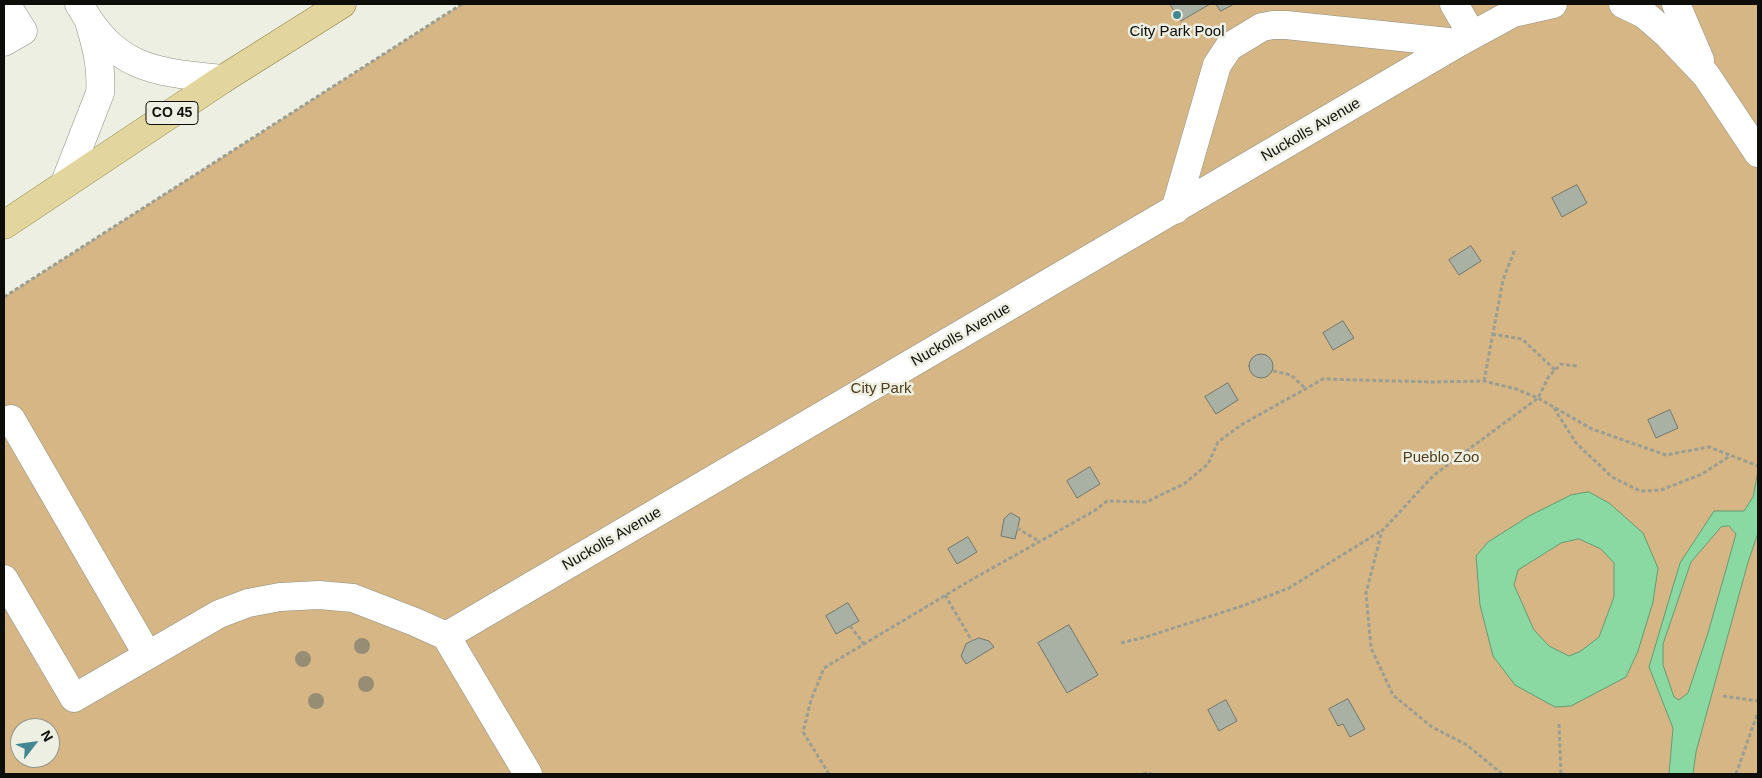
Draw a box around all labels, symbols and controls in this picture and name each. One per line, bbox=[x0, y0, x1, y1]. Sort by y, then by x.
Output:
marker: City Park Pool bbox=[1171, 9, 1183, 21]
place label: City Park Pool bbox=[1129, 23, 1225, 41]
street label: Nuckolls Avenue bbox=[1258, 94, 1364, 166]
road number: CO 45 bbox=[146, 102, 198, 125]
street label: Nuckolls Avenue bbox=[908, 299, 1014, 371]
park label: City Park bbox=[851, 380, 911, 398]
park label: Pueblo Zoo bbox=[1403, 449, 1479, 467]
street label: Nuckolls Avenue bbox=[559, 503, 665, 575]
north arrow bbox=[10, 718, 60, 768]
text: N bbox=[38, 728, 57, 744]

